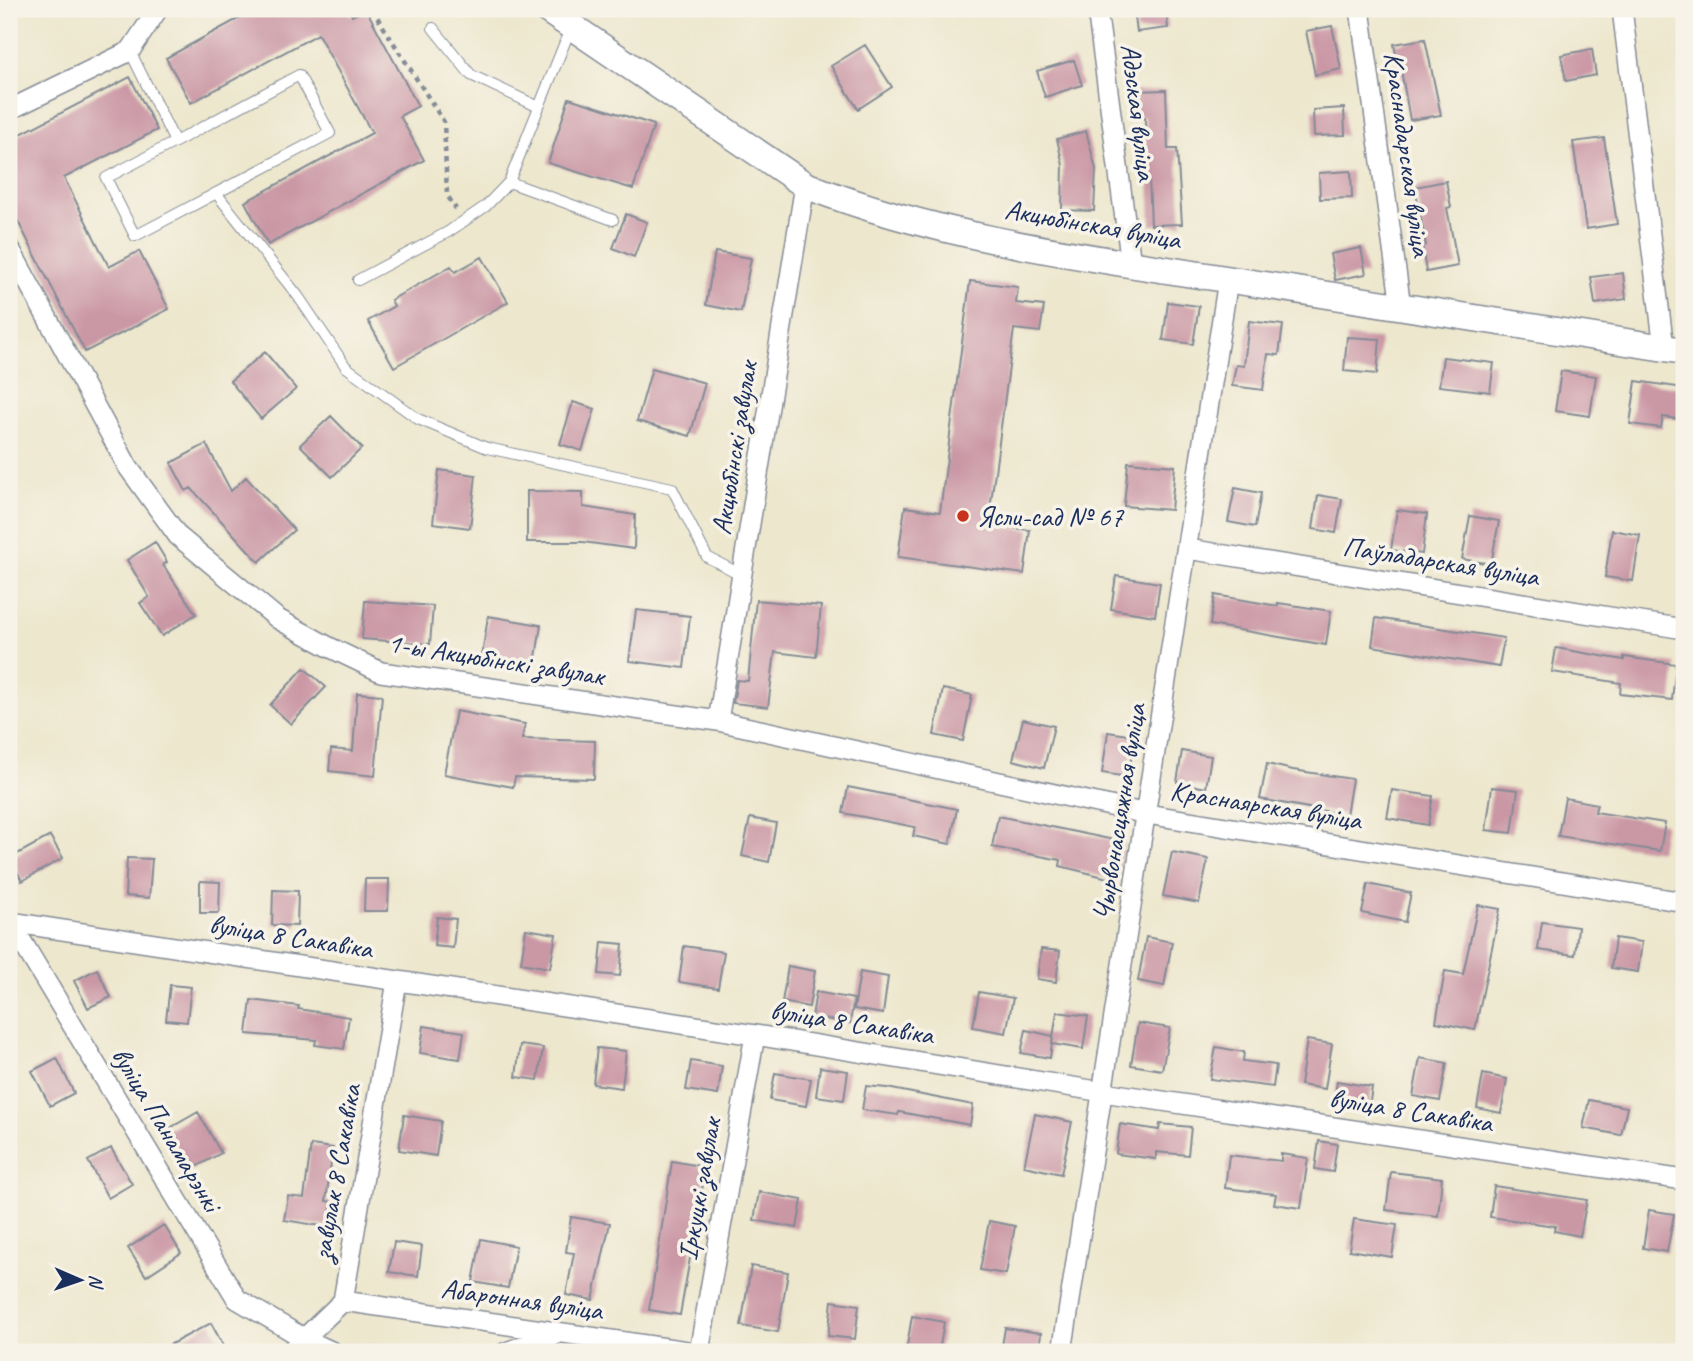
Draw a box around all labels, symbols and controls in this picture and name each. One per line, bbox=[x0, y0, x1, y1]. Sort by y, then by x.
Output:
street label: Адэская вуліца bbox=[1113, 42, 1165, 184]
street label: Краснадарская вуліца bbox=[1376, 50, 1440, 260]
street label: Акцюбінская вуліца bbox=[1002, 191, 1185, 257]
street label: Акцюбінскі завулак bbox=[703, 356, 766, 537]
place label: Ясли-сад № 67 bbox=[977, 499, 1124, 534]
marker: Ясли-сад № 67 bbox=[955, 508, 971, 524]
street label: Паўладарская вуліца bbox=[1341, 528, 1543, 594]
street label: 1-ы Акцюбінскі завулак bbox=[385, 625, 609, 695]
street label: Чырвонасцяжная вуліца bbox=[1085, 700, 1154, 923]
street label: Краснаярская вуліца bbox=[1168, 773, 1366, 838]
street label: вуліца 8 Сакавіка bbox=[207, 906, 377, 966]
street label: вуліца 8 Сакавіка bbox=[768, 992, 938, 1052]
street label: вуліца Панамарэнкі bbox=[104, 1040, 232, 1221]
street label: завулак 8 Сакавіка bbox=[303, 1080, 370, 1267]
street label: вуліца 8 Сакавіка bbox=[1327, 1080, 1497, 1140]
street label: Іркуцкі завулак bbox=[669, 1113, 730, 1263]
north arrow bbox=[46, 1246, 116, 1316]
street label: Абаронная вуліца bbox=[439, 1270, 607, 1328]
text: N bbox=[84, 1274, 108, 1290]

